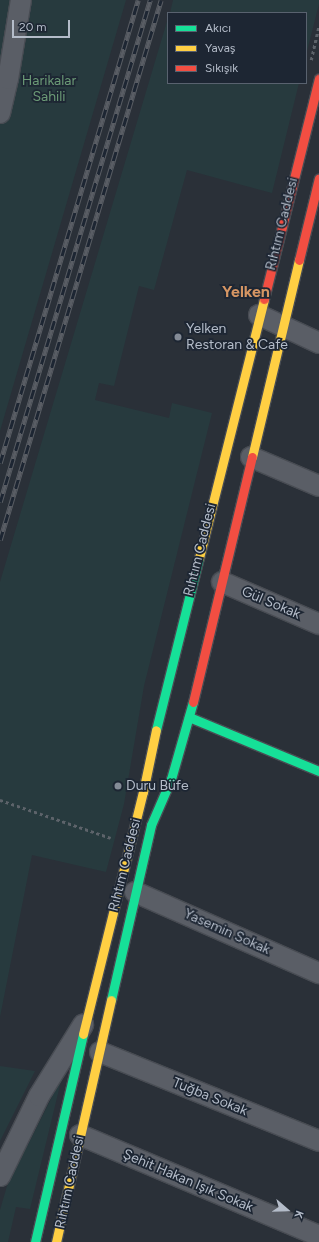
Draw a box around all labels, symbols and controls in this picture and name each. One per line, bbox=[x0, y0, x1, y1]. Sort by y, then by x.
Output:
scale bar bbox=[14, 12, 72, 38]
legend bbox=[167, 12, 307, 84]
text: 20 m bbox=[19, 20, 47, 34]
text: Akıcı bbox=[205, 21, 231, 35]
text: Yavaş bbox=[205, 41, 235, 55]
text: Sıkışık bbox=[205, 61, 238, 75]
park label: Harikalar Sahili bbox=[22, 73, 76, 106]
street label: Rıhtım Caddesi bbox=[262, 176, 302, 272]
district label: Yelken bbox=[222, 282, 270, 302]
place label: Yelken Restoran & Cafe bbox=[186, 321, 288, 354]
marker: Yelken Restoran & Cafe bbox=[173, 332, 183, 342]
street label: Rıhtım Caddesi bbox=[180, 502, 220, 598]
street label: Gül Sokak bbox=[239, 583, 303, 623]
place label: Duru Büfe bbox=[126, 778, 189, 794]
marker: Duru Büfe bbox=[113, 781, 123, 791]
street label: Rıhtım Caddesi bbox=[105, 817, 145, 913]
street label: Yasemin Sokak bbox=[181, 905, 273, 959]
street label: Tuğba Sokak bbox=[170, 1074, 250, 1120]
street label: Rıhtım Caddesi bbox=[52, 1134, 88, 1230]
street label: Şehit Hakan Işık Sokak bbox=[120, 1146, 256, 1216]
north arrow bbox=[267, 1190, 307, 1230]
text: K bbox=[291, 1209, 306, 1220]

